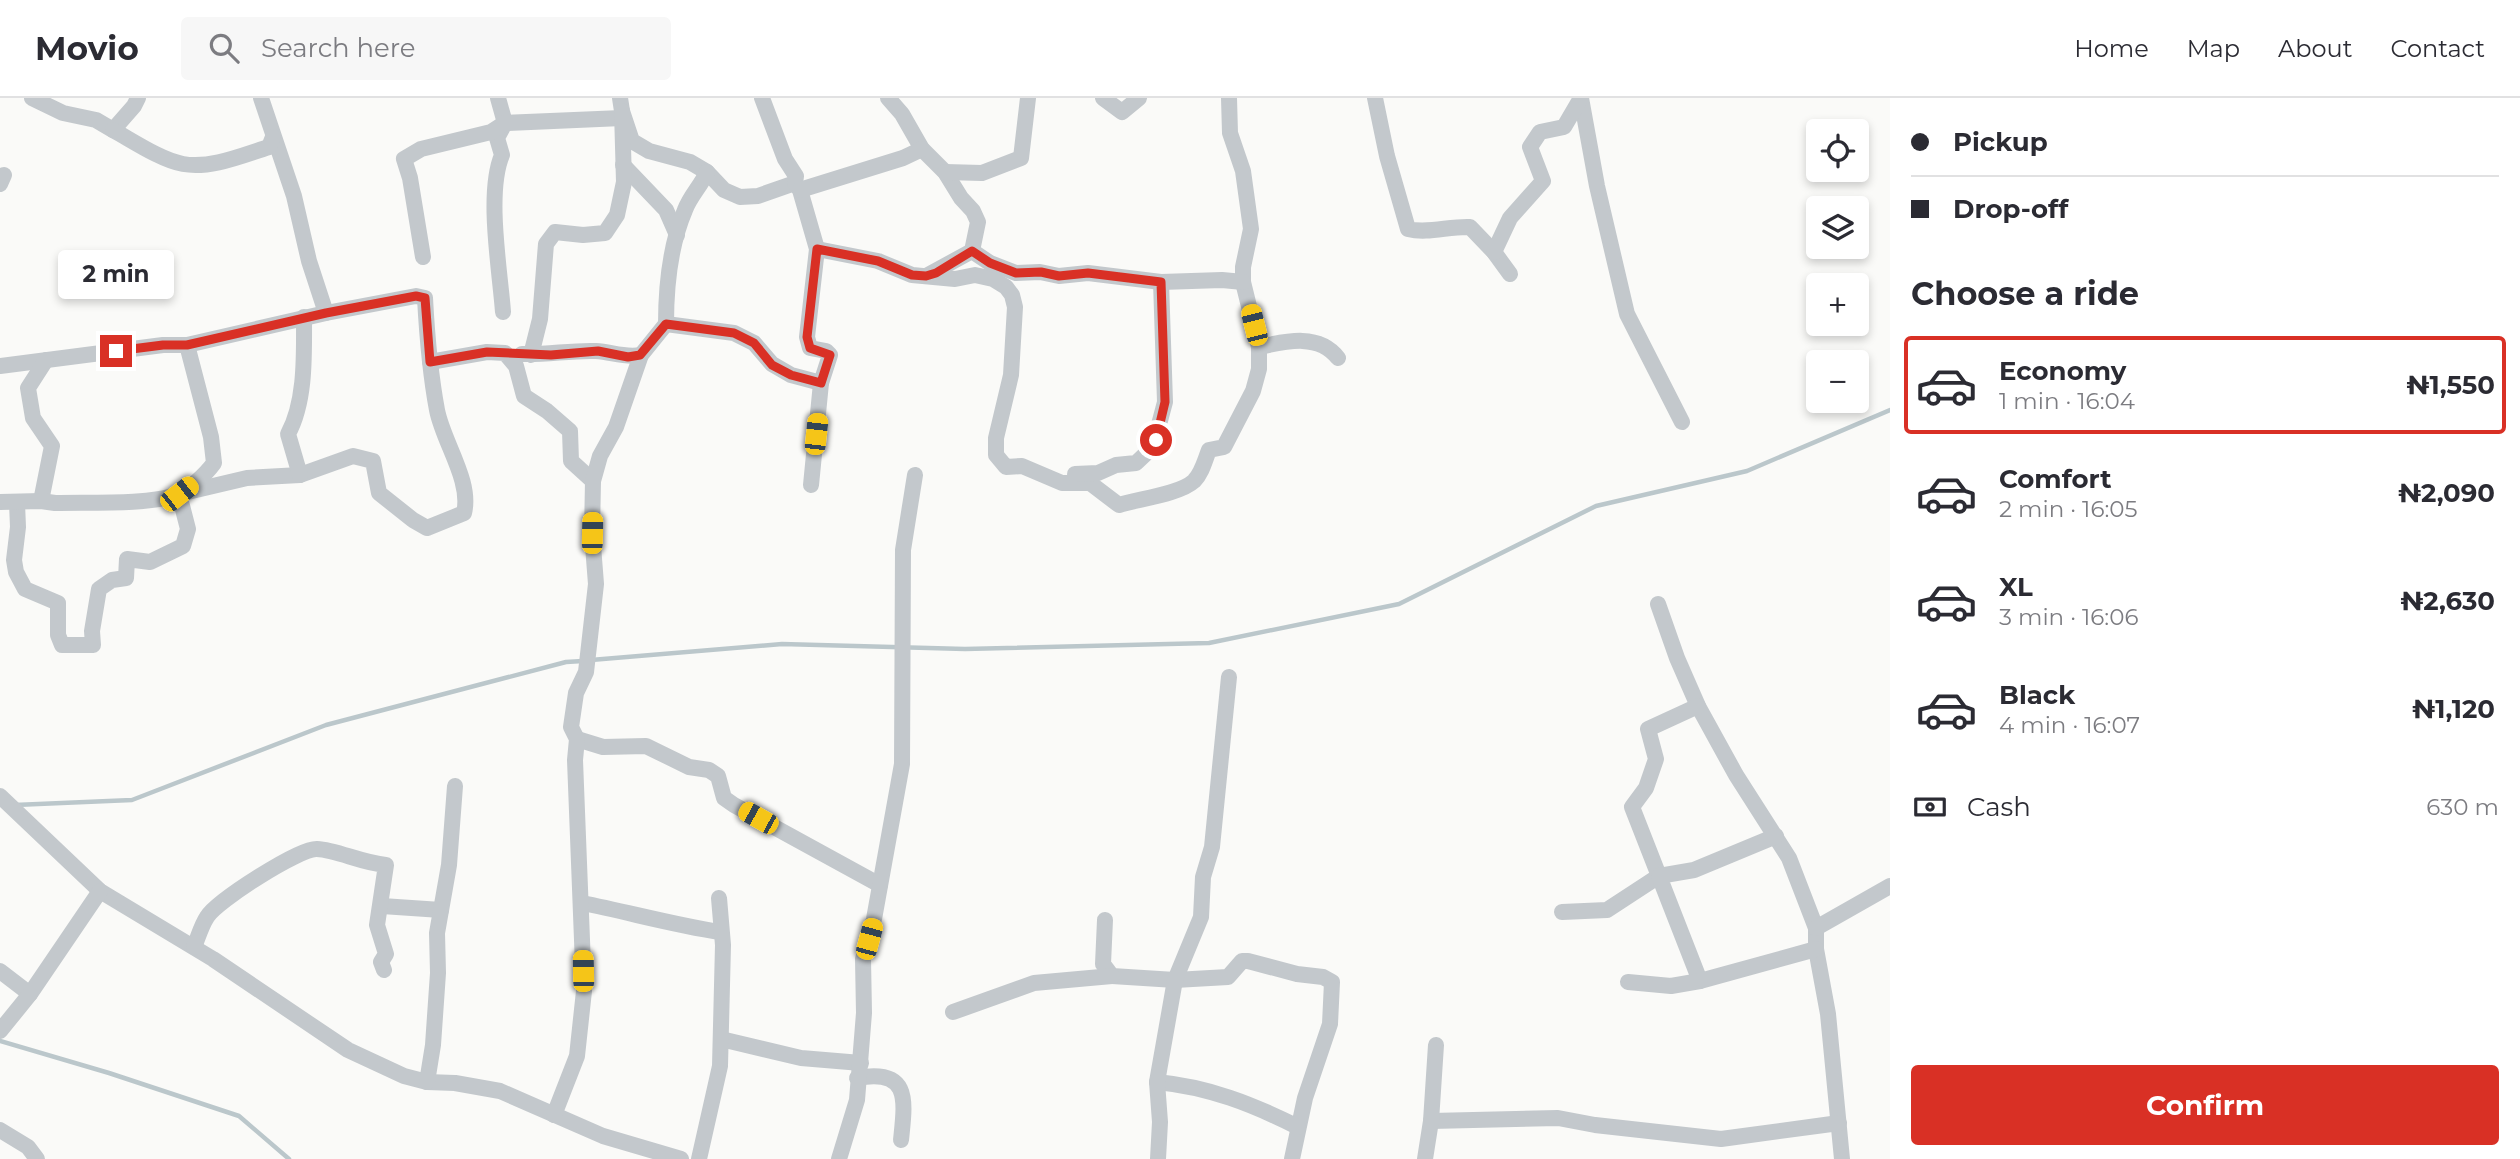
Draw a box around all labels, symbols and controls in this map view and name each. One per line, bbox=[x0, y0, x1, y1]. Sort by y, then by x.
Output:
search box bbox=[181, 17, 671, 80]
text: Movio bbox=[35, 28, 139, 68]
icon: search bbox=[205, 29, 243, 67]
text: Search here bbox=[261, 32, 416, 64]
text: Home bbox=[2074, 34, 2149, 63]
text: Map bbox=[2187, 34, 2240, 63]
text: About bbox=[2278, 34, 2352, 63]
text: Contact bbox=[2390, 34, 2485, 63]
map controls bbox=[1806, 119, 1869, 413]
button: locate bbox=[1806, 119, 1869, 182]
text: Pickup bbox=[1953, 126, 2048, 158]
text: Drop-off bbox=[1953, 193, 2068, 225]
button: layers bbox=[1806, 196, 1869, 259]
callout: 2 min bbox=[58, 250, 174, 299]
text: 2 min bbox=[82, 260, 150, 288]
button: + bbox=[1806, 273, 1869, 336]
text: Choose a ride bbox=[1911, 274, 2139, 313]
car bbox=[1239, 302, 1270, 348]
route end bbox=[100, 335, 132, 367]
button: − bbox=[1806, 350, 1869, 413]
icon: car bbox=[1915, 354, 1978, 417]
text: Economy bbox=[1999, 355, 2126, 387]
text: ₦1,550 bbox=[2406, 369, 2495, 401]
text: 1 min · 16:04 bbox=[1999, 387, 2135, 415]
car bbox=[804, 412, 829, 456]
route start bbox=[1140, 424, 1172, 456]
icon: car bbox=[1915, 462, 1978, 525]
text: Comfort bbox=[1999, 463, 2111, 495]
car bbox=[156, 473, 203, 515]
text: ₦2,090 bbox=[2398, 477, 2495, 509]
text: 2 min · 16:05 bbox=[1999, 495, 2138, 523]
car bbox=[582, 512, 603, 554]
icon: car bbox=[1915, 570, 1978, 633]
text: XL bbox=[1999, 571, 2033, 603]
text: ₦2,630 bbox=[2400, 585, 2495, 617]
text: 3 min · 16:06 bbox=[1999, 603, 2138, 631]
icon: car bbox=[1915, 678, 1978, 741]
text: Black bbox=[1999, 679, 2075, 711]
text: ₦1,120 bbox=[2412, 693, 2495, 725]
text: 4 min · 16:07 bbox=[1999, 711, 2140, 739]
icon: cash bbox=[1911, 788, 1949, 826]
text: Cash bbox=[1967, 791, 2031, 823]
text: 630 m bbox=[2426, 793, 2499, 821]
car bbox=[735, 799, 782, 837]
car bbox=[854, 916, 885, 962]
car bbox=[573, 950, 594, 992]
button: Confirm bbox=[1911, 1065, 2499, 1145]

